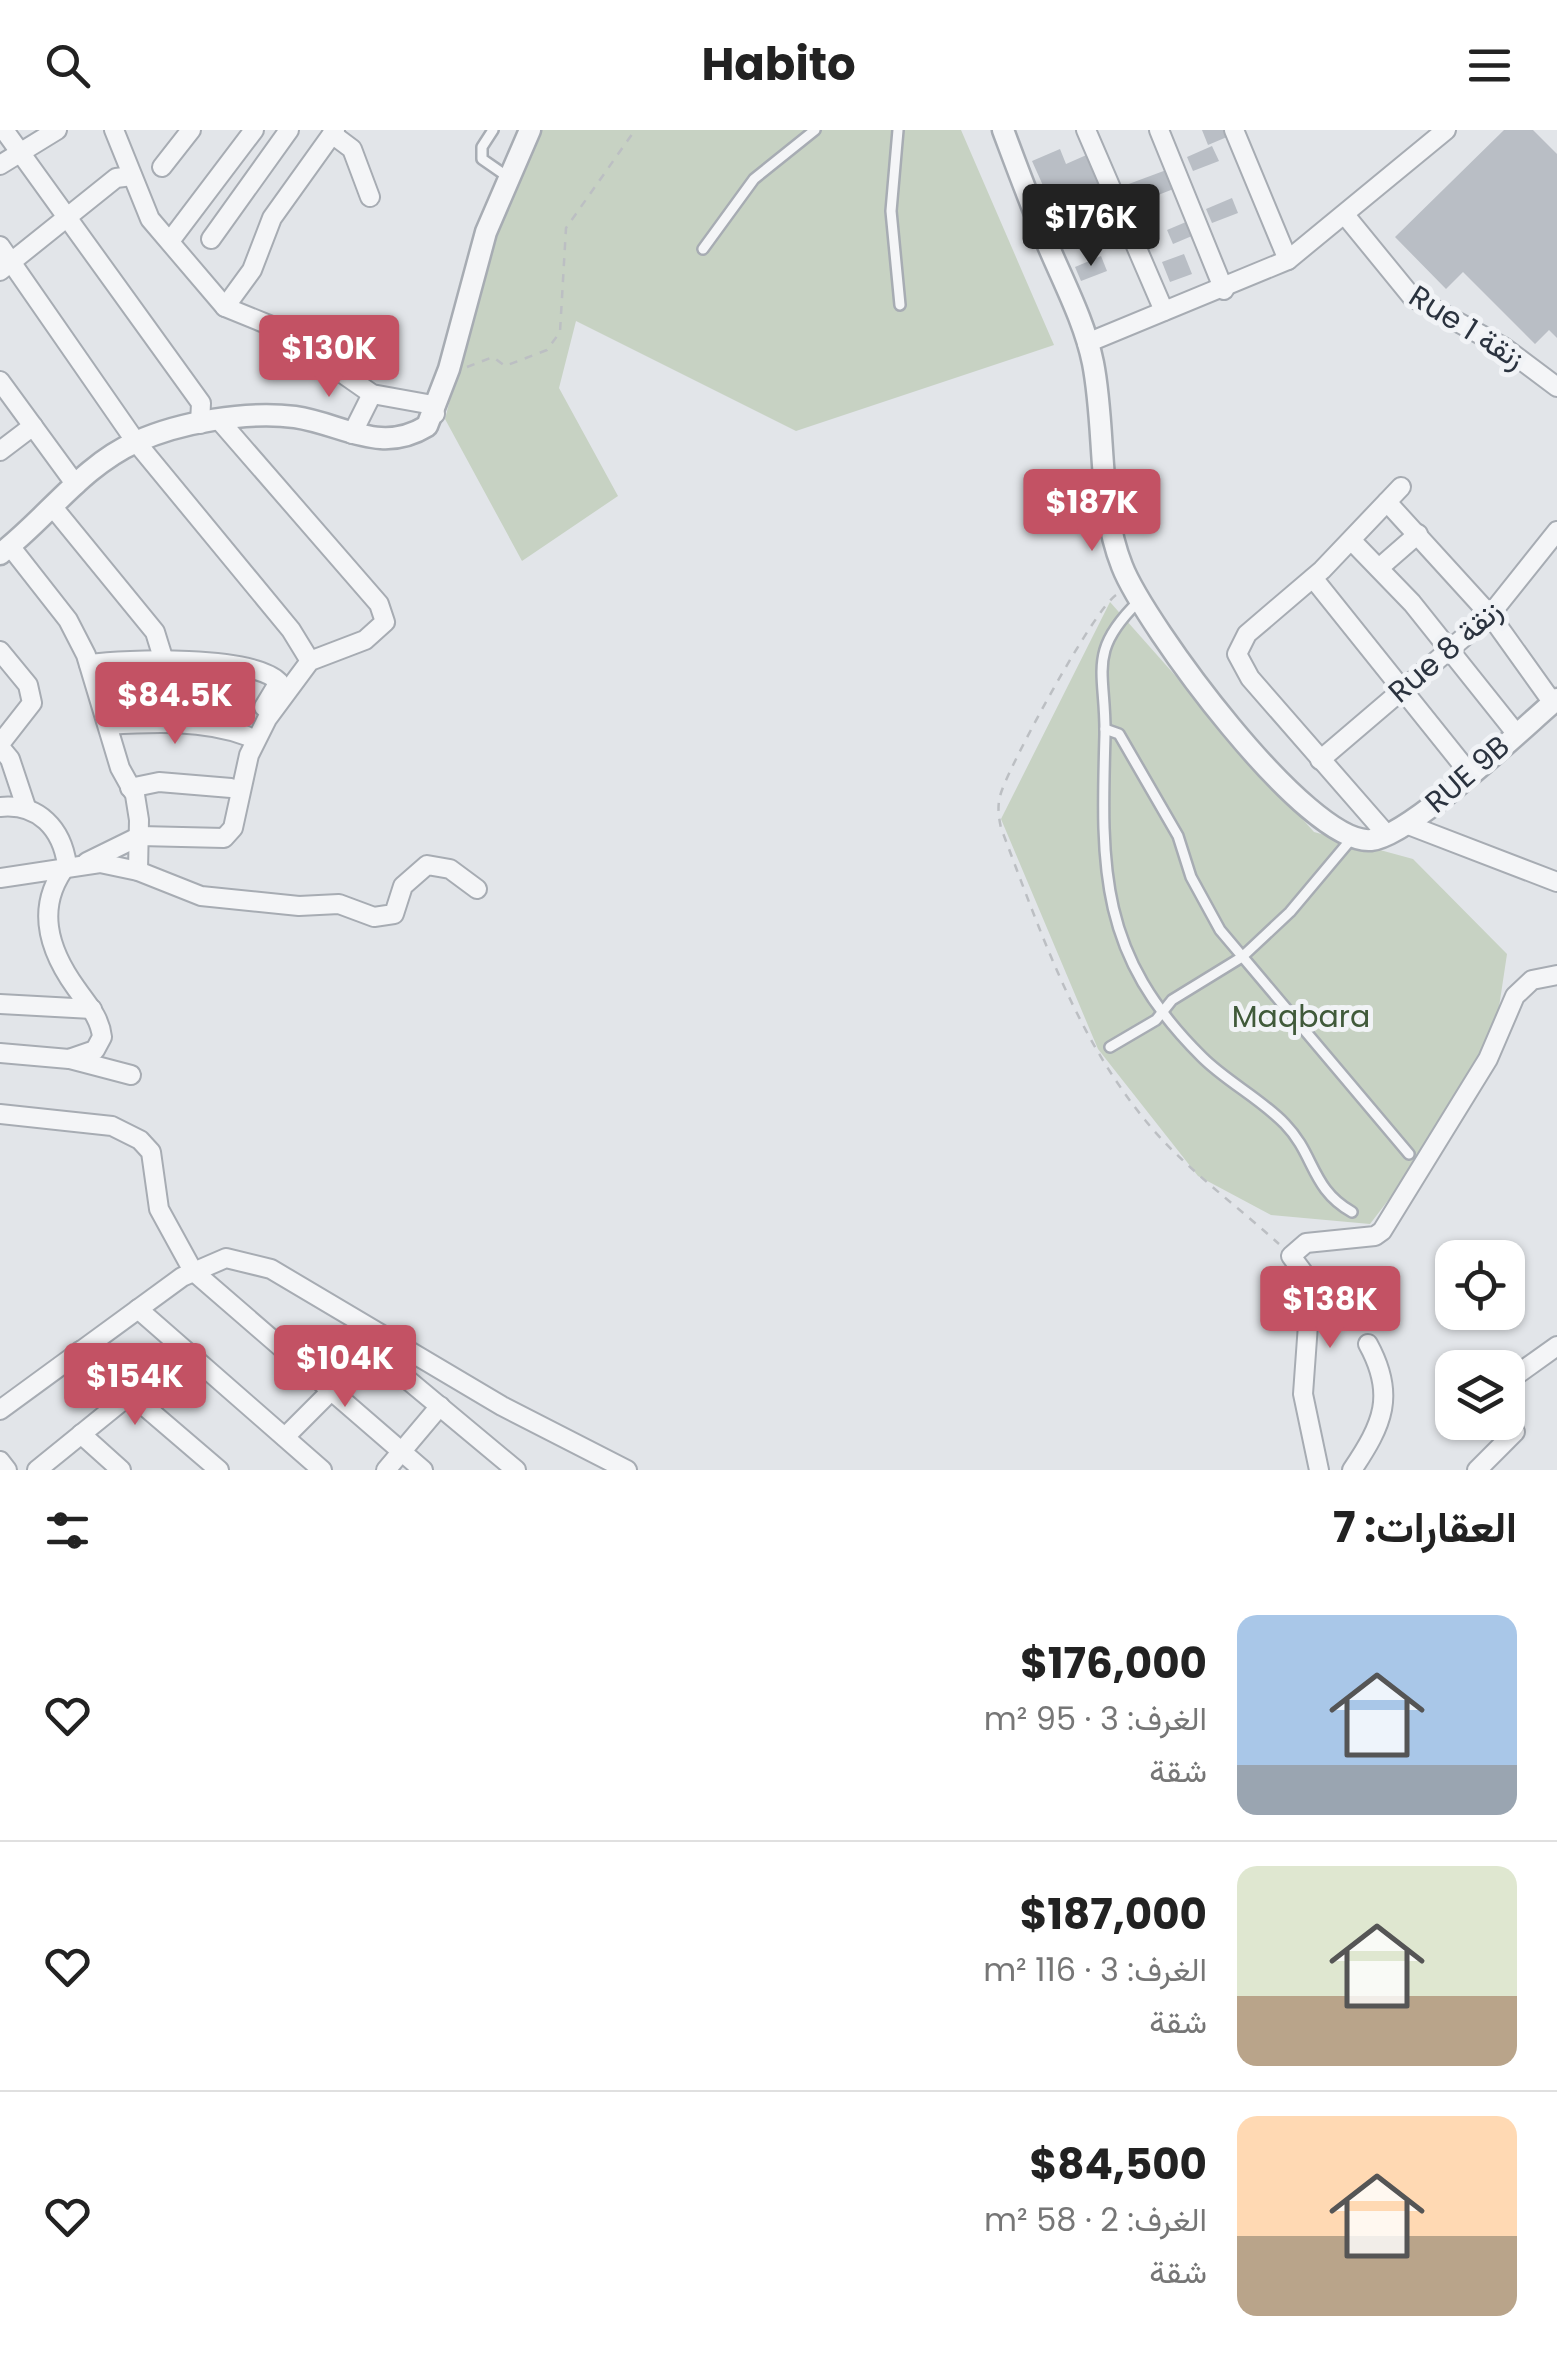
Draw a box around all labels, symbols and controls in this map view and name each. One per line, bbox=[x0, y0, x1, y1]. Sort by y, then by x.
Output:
text: Habito bbox=[701, 33, 856, 96]
icon: search bbox=[40, 38, 95, 93]
icon: menu bbox=[1462, 38, 1517, 93]
pin: $176K bbox=[1021, 184, 1161, 269]
text: $176K bbox=[1045, 194, 1137, 239]
street label: Rue 1 زنقة bbox=[1401, 275, 1533, 379]
pin: $130K bbox=[259, 315, 399, 400]
text: $130K bbox=[281, 325, 377, 370]
pin: $187K bbox=[1022, 469, 1162, 554]
text: $187K bbox=[1045, 479, 1139, 524]
street label: Rue 8 زنقة bbox=[1379, 589, 1511, 713]
pin: $84.5K bbox=[94, 662, 256, 747]
text: $84.5K bbox=[117, 672, 233, 717]
street label: RUE 9B bbox=[1415, 725, 1519, 823]
park label: Maqbara bbox=[1232, 995, 1370, 1038]
map controls bbox=[1435, 1240, 1525, 1440]
button: locate bbox=[1435, 1240, 1525, 1330]
pin: $138K bbox=[1260, 1266, 1400, 1351]
text: $138K bbox=[1282, 1276, 1378, 1321]
pin: $104K bbox=[275, 1325, 415, 1410]
text: $104K bbox=[296, 1335, 394, 1380]
pin: $154K bbox=[65, 1343, 205, 1428]
button: layers bbox=[1435, 1350, 1525, 1440]
text: $154K bbox=[86, 1353, 184, 1398]
text: العقارات: 7 bbox=[1333, 1498, 1517, 1557]
icon: filters bbox=[40, 1503, 95, 1558]
text: $176,000 bbox=[1020, 1634, 1207, 1693]
icon: home bbox=[1317, 1655, 1437, 1775]
icon: heart bbox=[40, 1688, 95, 1743]
text: الغرف: 3 · 95 m² bbox=[984, 1696, 1207, 1741]
text: شقة bbox=[1149, 1748, 1207, 1793]
text: $187,000 bbox=[1020, 1885, 1207, 1944]
icon: home bbox=[1317, 1906, 1437, 2026]
icon: heart bbox=[40, 1939, 95, 1994]
text: الغرف: 3 · 116 m² bbox=[983, 1947, 1207, 1992]
text: شقة bbox=[1149, 1999, 1207, 2044]
text: $84,500 bbox=[1030, 2135, 1207, 2194]
icon: home bbox=[1317, 2156, 1437, 2276]
icon: heart bbox=[40, 2189, 95, 2244]
text: الغرف: 2 · 58 m² bbox=[984, 2197, 1207, 2242]
text: شقة bbox=[1149, 2249, 1207, 2294]

